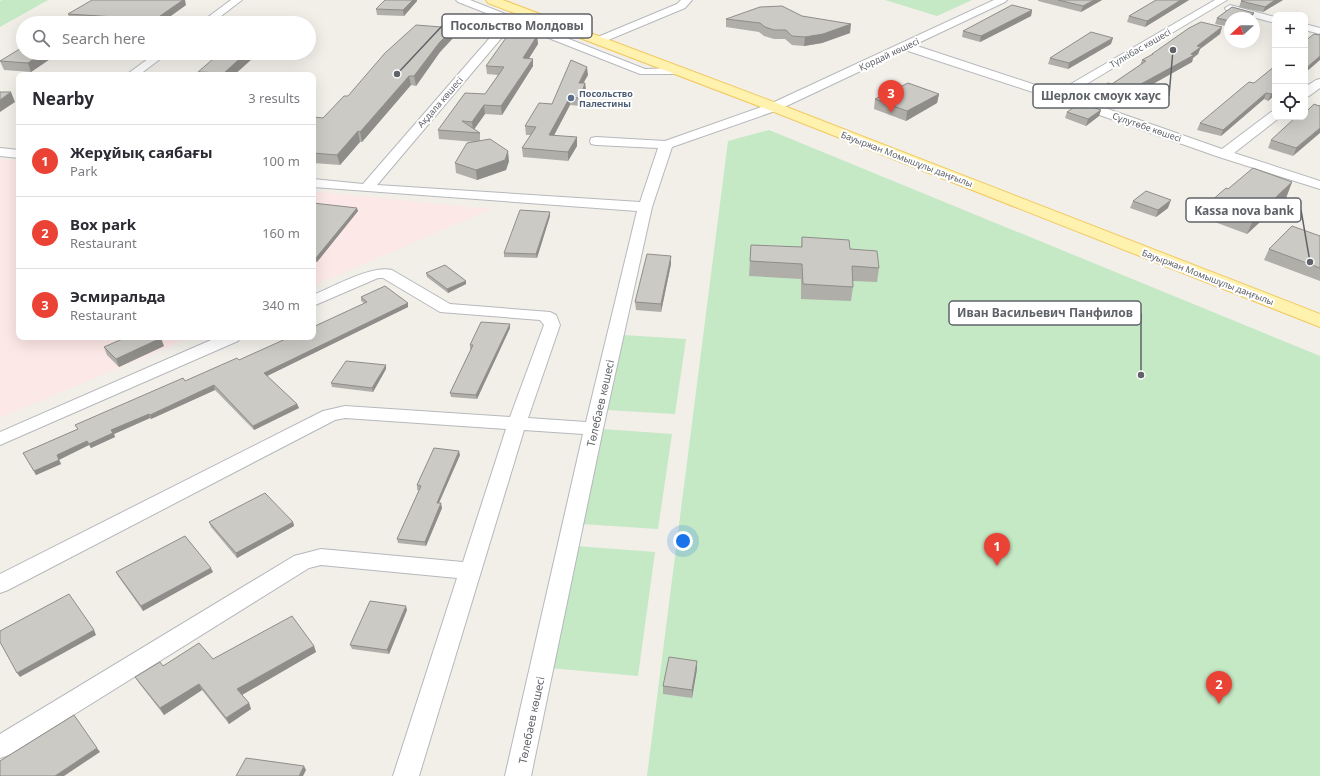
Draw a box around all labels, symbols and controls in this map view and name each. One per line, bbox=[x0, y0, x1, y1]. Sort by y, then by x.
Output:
north arrow bbox=[1224, 12, 1260, 48]
map controls bbox=[1272, 12, 1308, 120]
button: + bbox=[1272, 12, 1308, 48]
callout: Посольство Молдовы bbox=[442, 14, 592, 38]
search box bbox=[16, 16, 316, 60]
text: Посольство Молдовы bbox=[450, 17, 584, 34]
street label: Түлкібас көшесі bbox=[1107, 25, 1173, 71]
icon: search bbox=[30, 27, 52, 49]
text: Search here bbox=[62, 28, 145, 48]
street label: Қордай көшесі bbox=[857, 34, 921, 74]
button: − bbox=[1272, 48, 1308, 84]
street label: Ақдала көшесі bbox=[414, 74, 466, 130]
pin: 3 bbox=[878, 80, 904, 113]
callout: Шерлок смоук хаус bbox=[1033, 84, 1169, 108]
button: locate bbox=[1272, 84, 1308, 120]
text: Nearby bbox=[32, 87, 94, 110]
place label: Посольство Палестины bbox=[579, 87, 633, 110]
text: Шерлок смоук хаус bbox=[1041, 87, 1161, 104]
text: 3 results bbox=[248, 89, 300, 107]
marker: Посольство Палестины bbox=[566, 93, 576, 103]
street label: Сұлутөбе көшесі bbox=[1111, 109, 1183, 145]
street label: Бауыржан Момышұлы даңғылы bbox=[839, 128, 975, 190]
text: Жерұйық саябағы bbox=[70, 142, 213, 162]
text: 1 bbox=[41, 152, 49, 170]
text: 100 m bbox=[262, 152, 300, 170]
text: Park bbox=[70, 162, 97, 180]
callout: Kassa nova bank bbox=[1186, 198, 1301, 222]
text: Kassa nova bank bbox=[1194, 202, 1294, 219]
text: Box park bbox=[70, 214, 136, 234]
text: 2 bbox=[41, 224, 49, 242]
text: 160 m bbox=[262, 224, 300, 242]
text: Restaurant bbox=[70, 234, 137, 252]
street label: Бауыржан Момышұлы даңғылы bbox=[1140, 246, 1276, 308]
text: Эсмиральда bbox=[70, 286, 166, 306]
text: 3 bbox=[41, 296, 49, 314]
text: 340 m bbox=[262, 296, 300, 314]
callout: Иван Васильевич Панфилов bbox=[949, 301, 1141, 325]
text: Иван Васильевич Панфилов bbox=[957, 304, 1133, 321]
text: Restaurant bbox=[70, 306, 137, 324]
street label: Төлебаев көшесі bbox=[583, 358, 617, 448]
your location bbox=[673, 531, 693, 551]
pin: 1 bbox=[984, 533, 1010, 566]
pin: 2 bbox=[1206, 671, 1232, 704]
street label: Төлебаев көшесі bbox=[514, 675, 548, 765]

